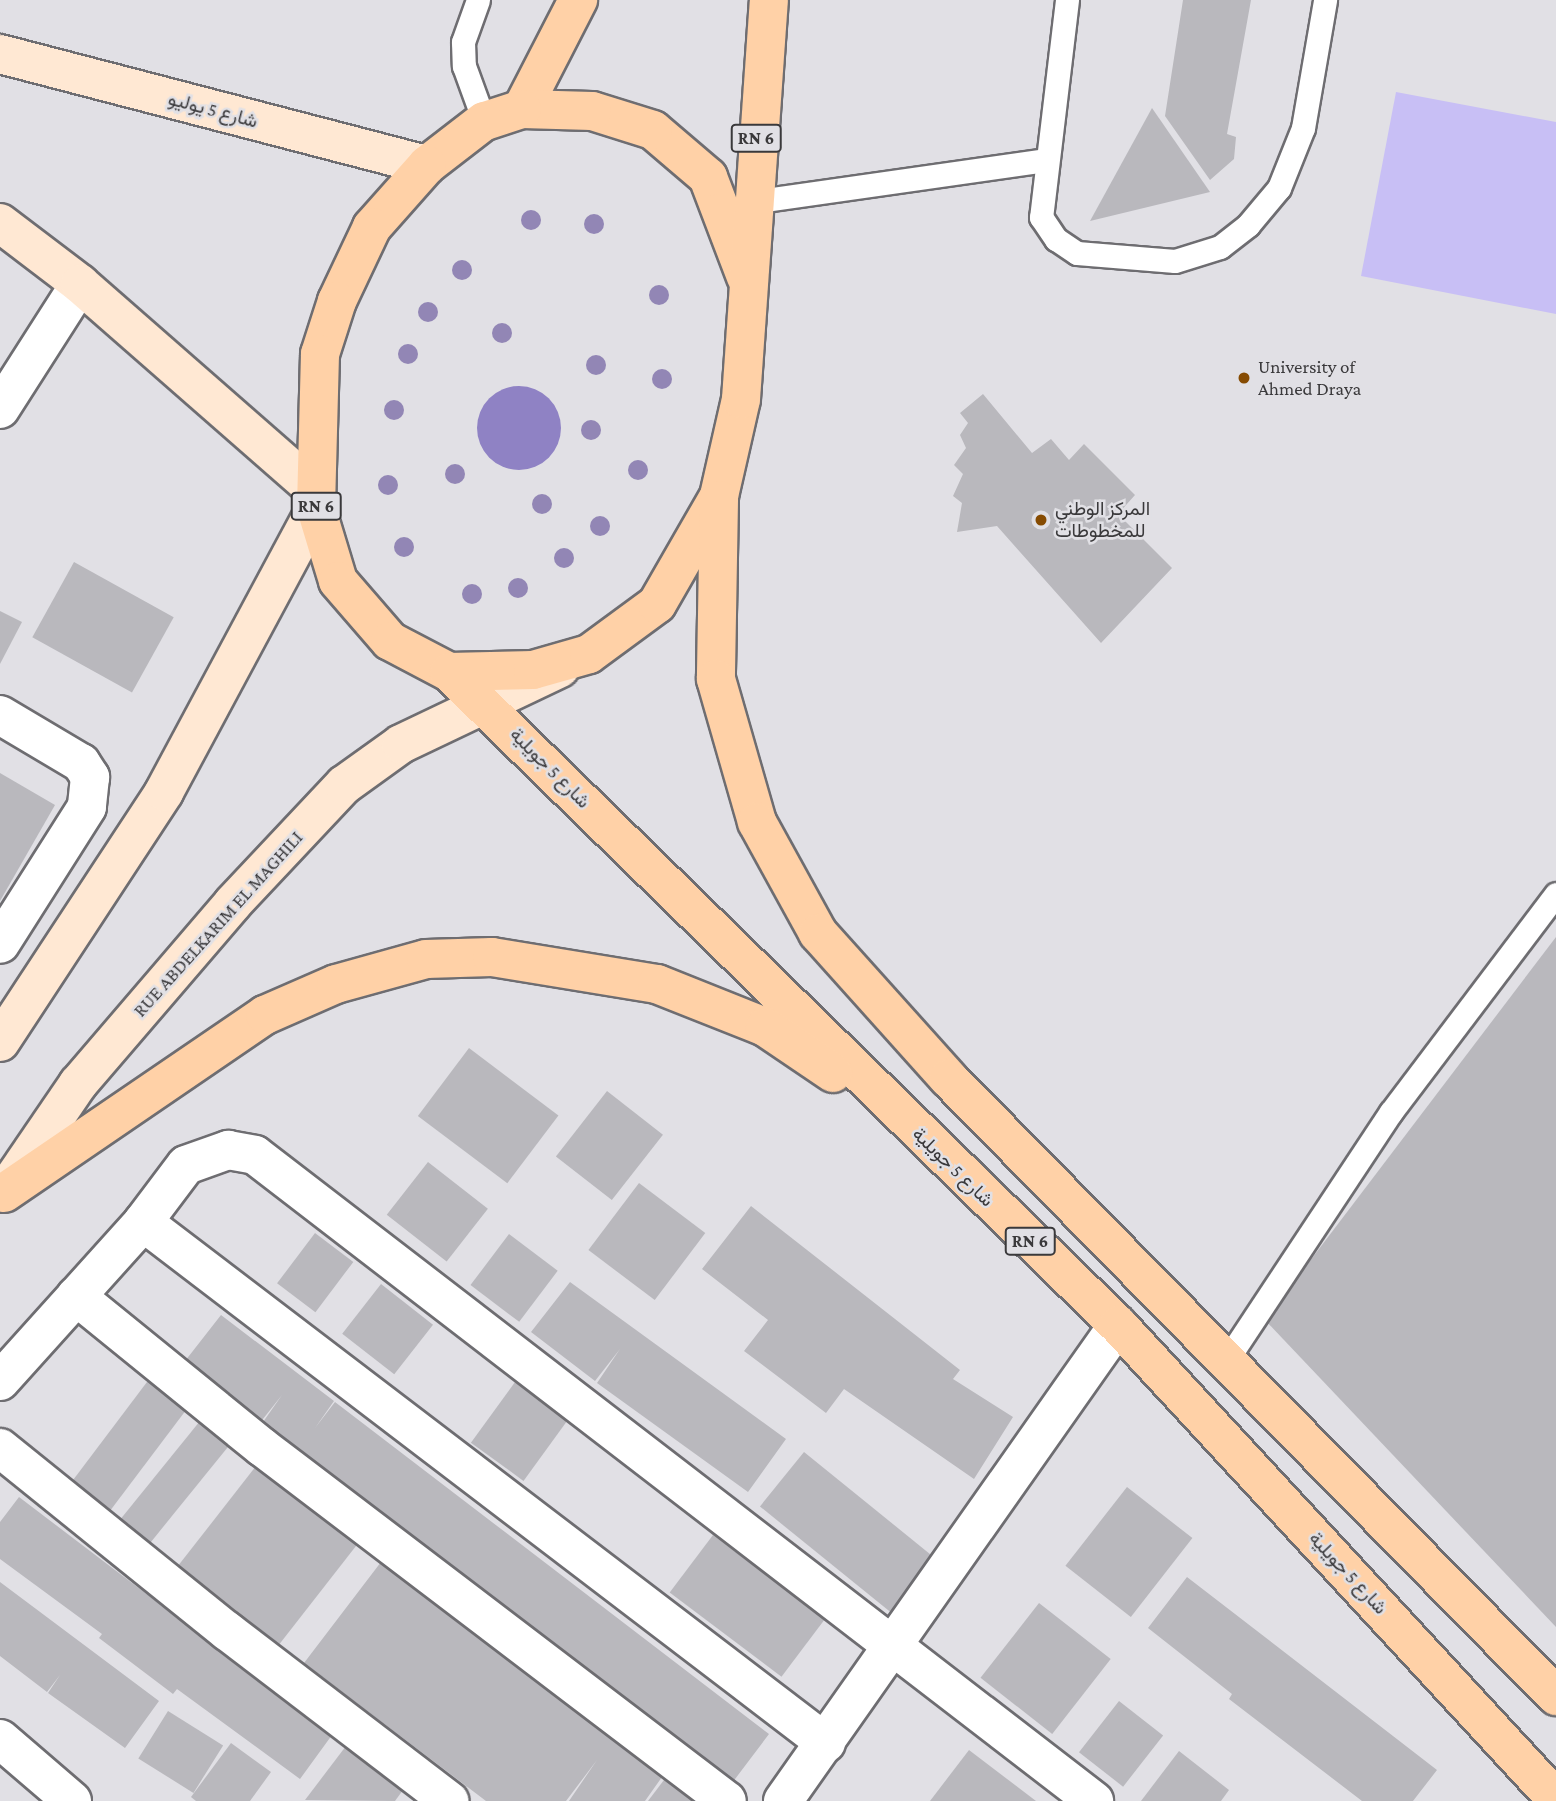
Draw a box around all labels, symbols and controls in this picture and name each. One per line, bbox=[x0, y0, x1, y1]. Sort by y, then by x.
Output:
street label: شارع 5 يوليو bbox=[166, 87, 260, 133]
road number: RN 6 bbox=[730, 124, 782, 153]
place label: University of Ahmed Draya bbox=[1258, 356, 1361, 400]
marker: University of Ahmed Draya bbox=[1236, 370, 1252, 386]
road number: RN 6 bbox=[290, 492, 342, 520]
place label: المركز الوطني للمخطوطات bbox=[1055, 498, 1150, 542]
marker: المركز الوطني للمخطوطات bbox=[1033, 512, 1049, 528]
street label: شارع 5 جويلية bbox=[505, 723, 595, 813]
street label: RUE ABDELKARIM EL MAGHILI bbox=[128, 826, 308, 1022]
street label: شارع 5 جويلية bbox=[908, 1123, 998, 1211]
road number: RN 6 bbox=[1004, 1226, 1056, 1256]
street label: شارع 5 جويلية bbox=[1304, 1527, 1392, 1619]

